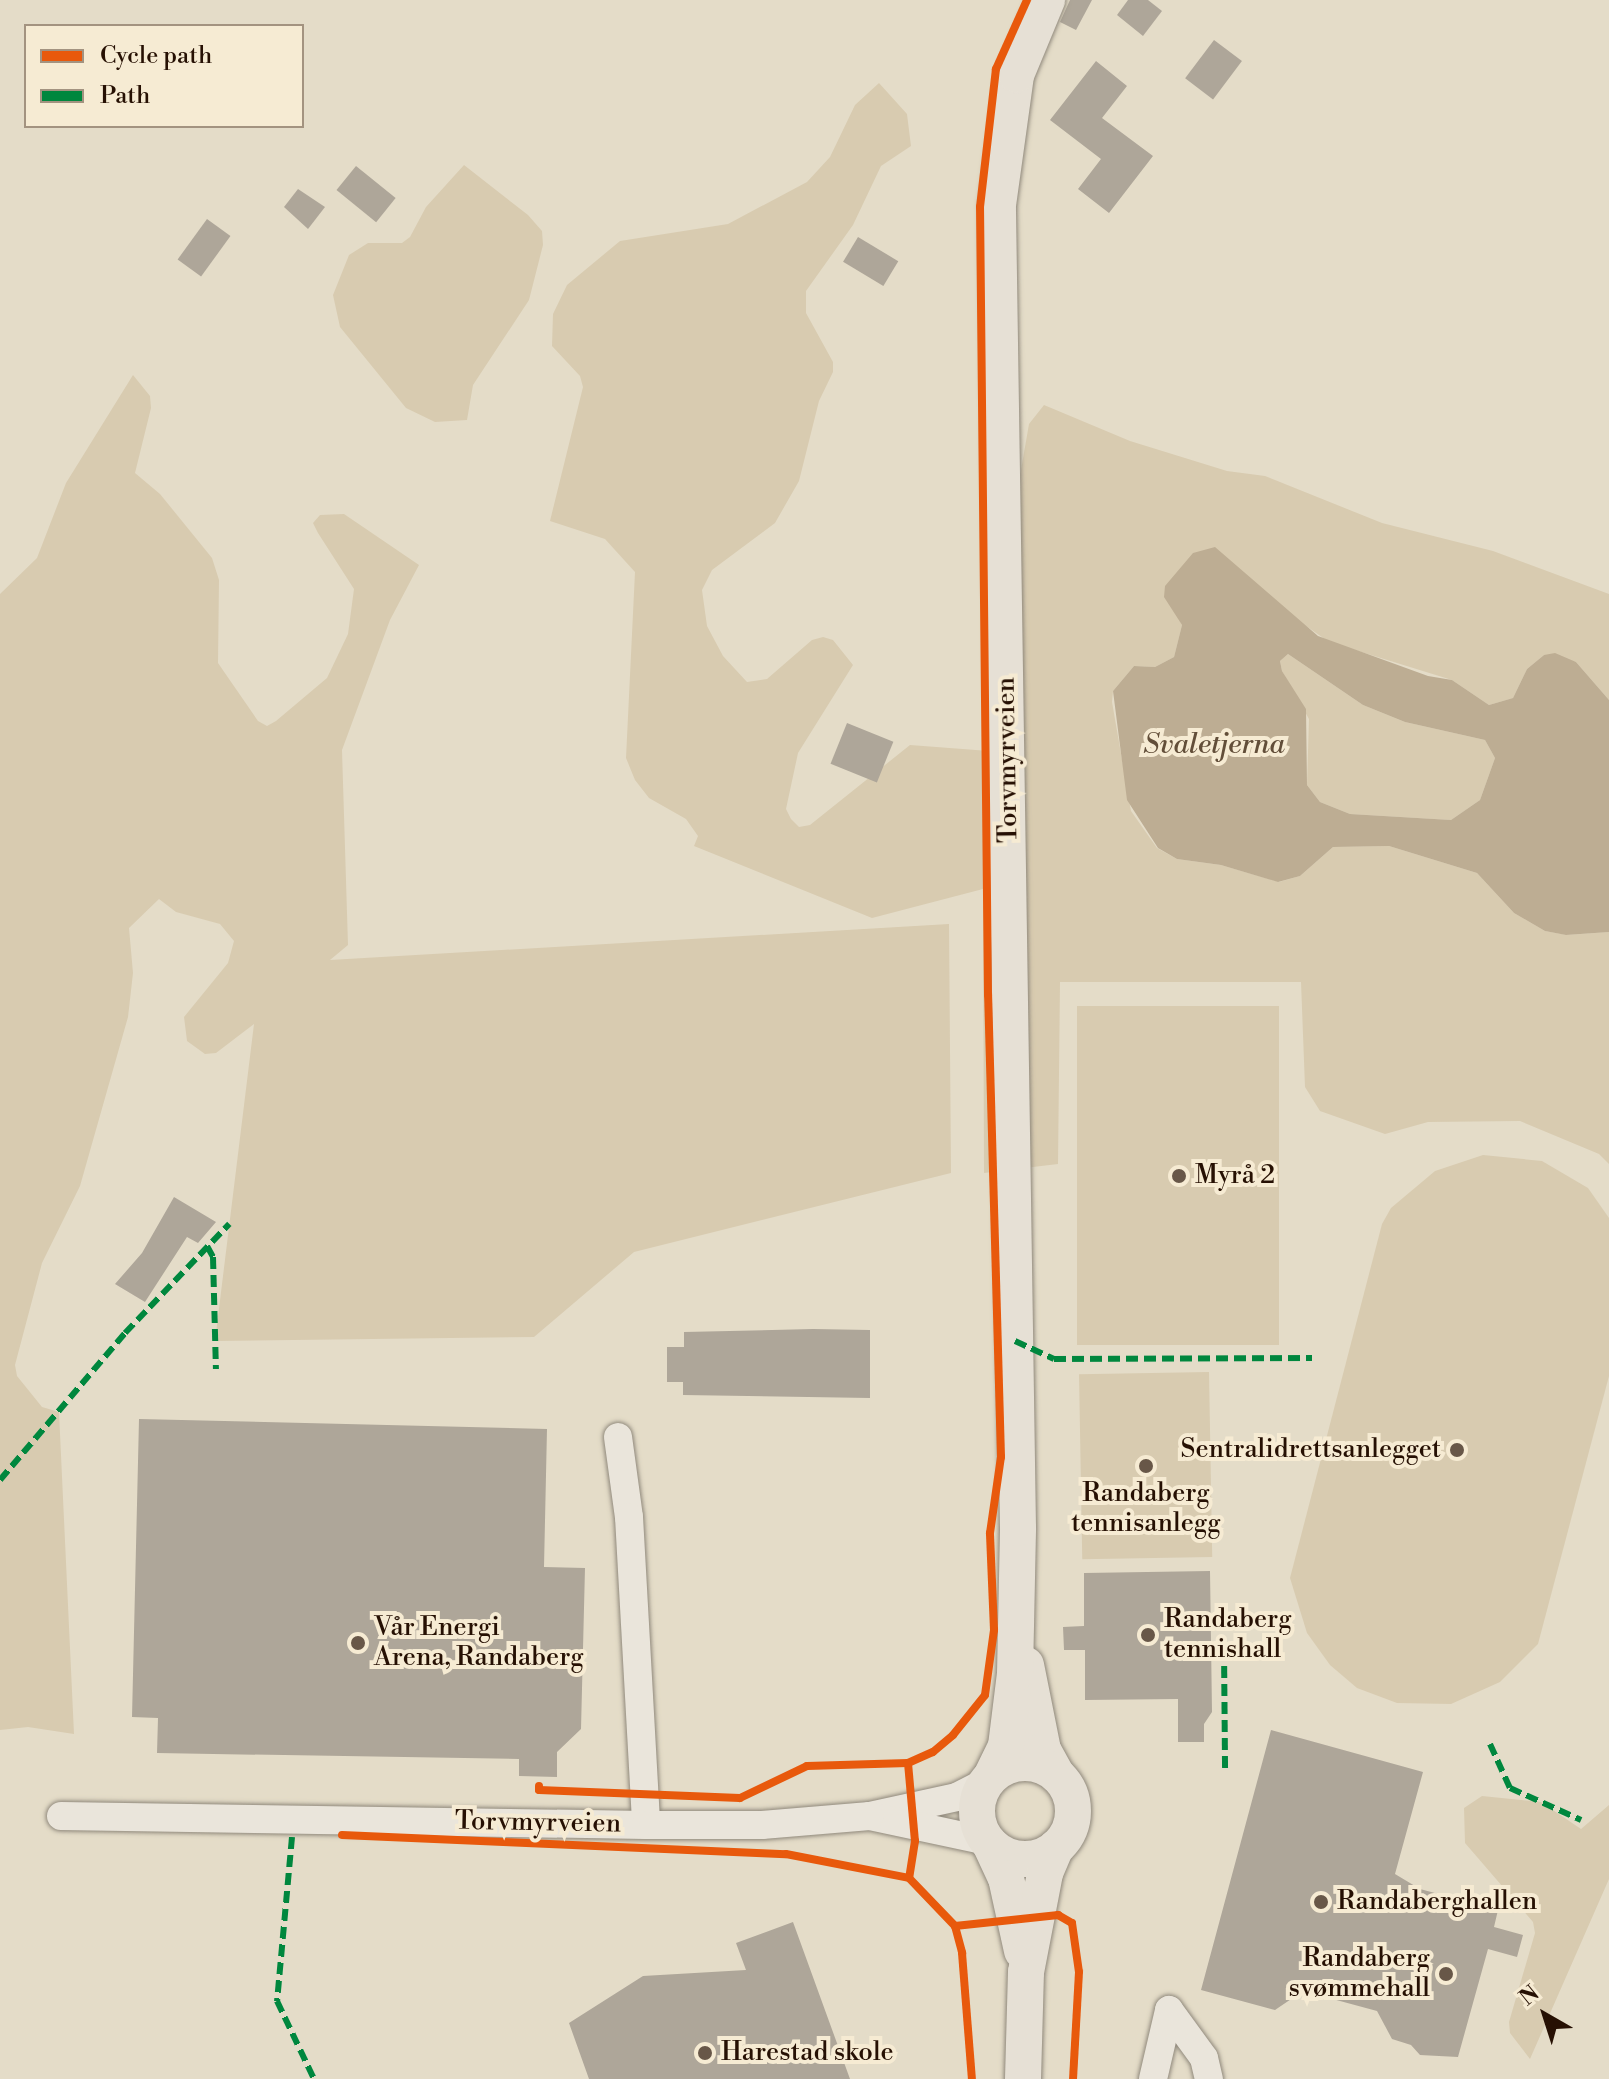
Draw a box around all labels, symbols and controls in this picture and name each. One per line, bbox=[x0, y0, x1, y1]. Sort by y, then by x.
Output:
legend bbox=[24, 24, 304, 128]
text: Cycle path bbox=[100, 41, 212, 71]
text: Path bbox=[100, 81, 150, 111]
street label: Torvmyrveien bbox=[991, 677, 1025, 843]
water label: Svaletjerna bbox=[1143, 728, 1285, 762]
place label: Myrå 2 bbox=[1195, 1160, 1275, 1192]
marker: Myrå 2 bbox=[1170, 1167, 1188, 1185]
place label: Sentralidrettsanlegget bbox=[1181, 1434, 1441, 1466]
marker: Sentralidrettsanlegget bbox=[1448, 1441, 1466, 1459]
marker: Randaberg tennisanlegg bbox=[1137, 1457, 1155, 1475]
place label: Randaberg tennisanlegg bbox=[1071, 1478, 1221, 1540]
place label: Randaberg tennishall bbox=[1164, 1604, 1292, 1666]
place label: Vår Energi Arena, Randaberg bbox=[374, 1612, 584, 1674]
marker: Randaberg tennishall bbox=[1139, 1626, 1157, 1644]
marker: Vår Energi Arena, Randaberg bbox=[349, 1634, 367, 1652]
street label: Torvmyrveien bbox=[455, 1806, 621, 1840]
place label: Randaberghallen bbox=[1337, 1886, 1537, 1918]
marker: Randaberghallen bbox=[1312, 1893, 1330, 1911]
place label: Randaberg svømmehall bbox=[1289, 1943, 1430, 2004]
marker: Randaberg svømmehall bbox=[1437, 1965, 1455, 1983]
north arrow bbox=[1505, 1975, 1585, 2055]
text: N bbox=[1514, 1980, 1545, 2012]
place label: Harestad skole bbox=[721, 2037, 894, 2069]
marker: Harestad skole bbox=[696, 2044, 714, 2062]

